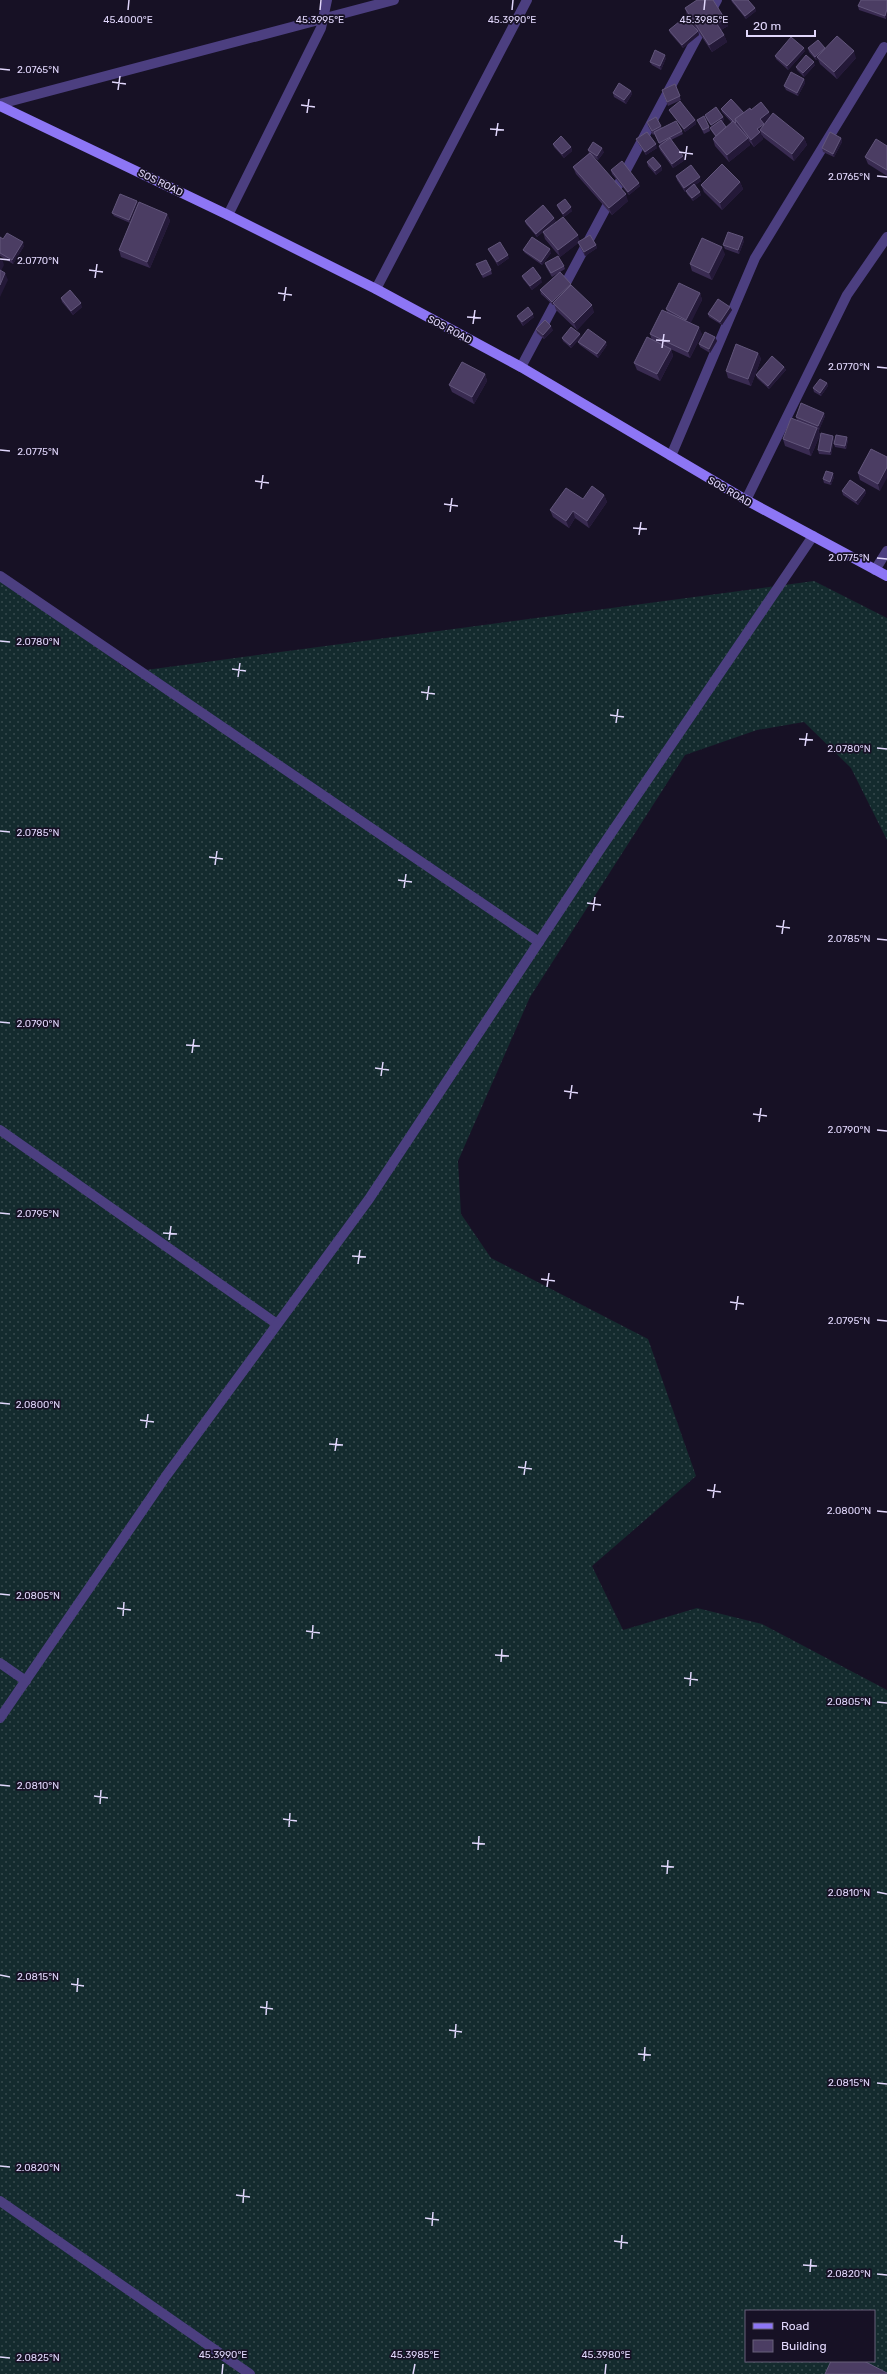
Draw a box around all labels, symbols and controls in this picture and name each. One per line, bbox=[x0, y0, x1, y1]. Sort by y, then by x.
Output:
scale bar bbox=[747, 12, 815, 38]
text: 45.4000°E bbox=[103, 14, 153, 26]
text: 45.3995°E bbox=[296, 14, 344, 26]
text: 45.3990°E bbox=[488, 14, 536, 26]
text: 45.3985°E bbox=[680, 14, 728, 26]
text: 20 m bbox=[753, 19, 781, 33]
text: 2.0765°N bbox=[17, 64, 59, 76]
street label: SOS ROAD bbox=[136, 167, 185, 199]
text: 2.0765°N bbox=[828, 171, 870, 183]
text: 2.0770°N bbox=[17, 255, 59, 267]
street label: SOS ROAD bbox=[425, 313, 474, 347]
text: 2.0770°N bbox=[828, 361, 870, 373]
text: 2.0775°N bbox=[17, 446, 59, 458]
street label: SOS ROAD bbox=[706, 475, 754, 509]
text: 2.0775°N bbox=[828, 552, 870, 564]
text: 2.0780°N bbox=[16, 636, 60, 648]
text: 2.0780°N bbox=[827, 743, 871, 755]
text: 2.0785°N bbox=[17, 827, 59, 839]
text: 2.0785°N bbox=[828, 933, 870, 945]
text: 2.0790°N bbox=[17, 1018, 59, 1030]
text: 2.0790°N bbox=[828, 1124, 870, 1136]
text: 2.0795°N bbox=[17, 1208, 59, 1220]
text: 2.0795°N bbox=[828, 1315, 870, 1327]
text: 2.0800°N bbox=[16, 1399, 60, 1411]
text: 2.0800°N bbox=[827, 1505, 871, 1517]
text: 2.0805°N bbox=[16, 1590, 60, 1602]
text: 2.0805°N bbox=[827, 1696, 871, 1708]
text: 2.0810°N bbox=[17, 1780, 59, 1792]
text: 2.0810°N bbox=[828, 1887, 870, 1899]
text: 2.0815°N bbox=[17, 1971, 59, 1983]
text: 2.0815°N bbox=[828, 2077, 870, 2089]
text: 2.0820°N bbox=[16, 2162, 60, 2174]
text: 2.0820°N bbox=[827, 2268, 871, 2280]
legend bbox=[745, 2310, 875, 2362]
text: Road bbox=[781, 2319, 809, 2333]
text: Building bbox=[781, 2339, 827, 2353]
text: 45.3990°E bbox=[199, 2349, 247, 2361]
text: 45.3985°E bbox=[391, 2349, 439, 2361]
text: 45.3980°E bbox=[581, 2349, 631, 2361]
text: 2.0825°N bbox=[16, 2352, 60, 2364]

